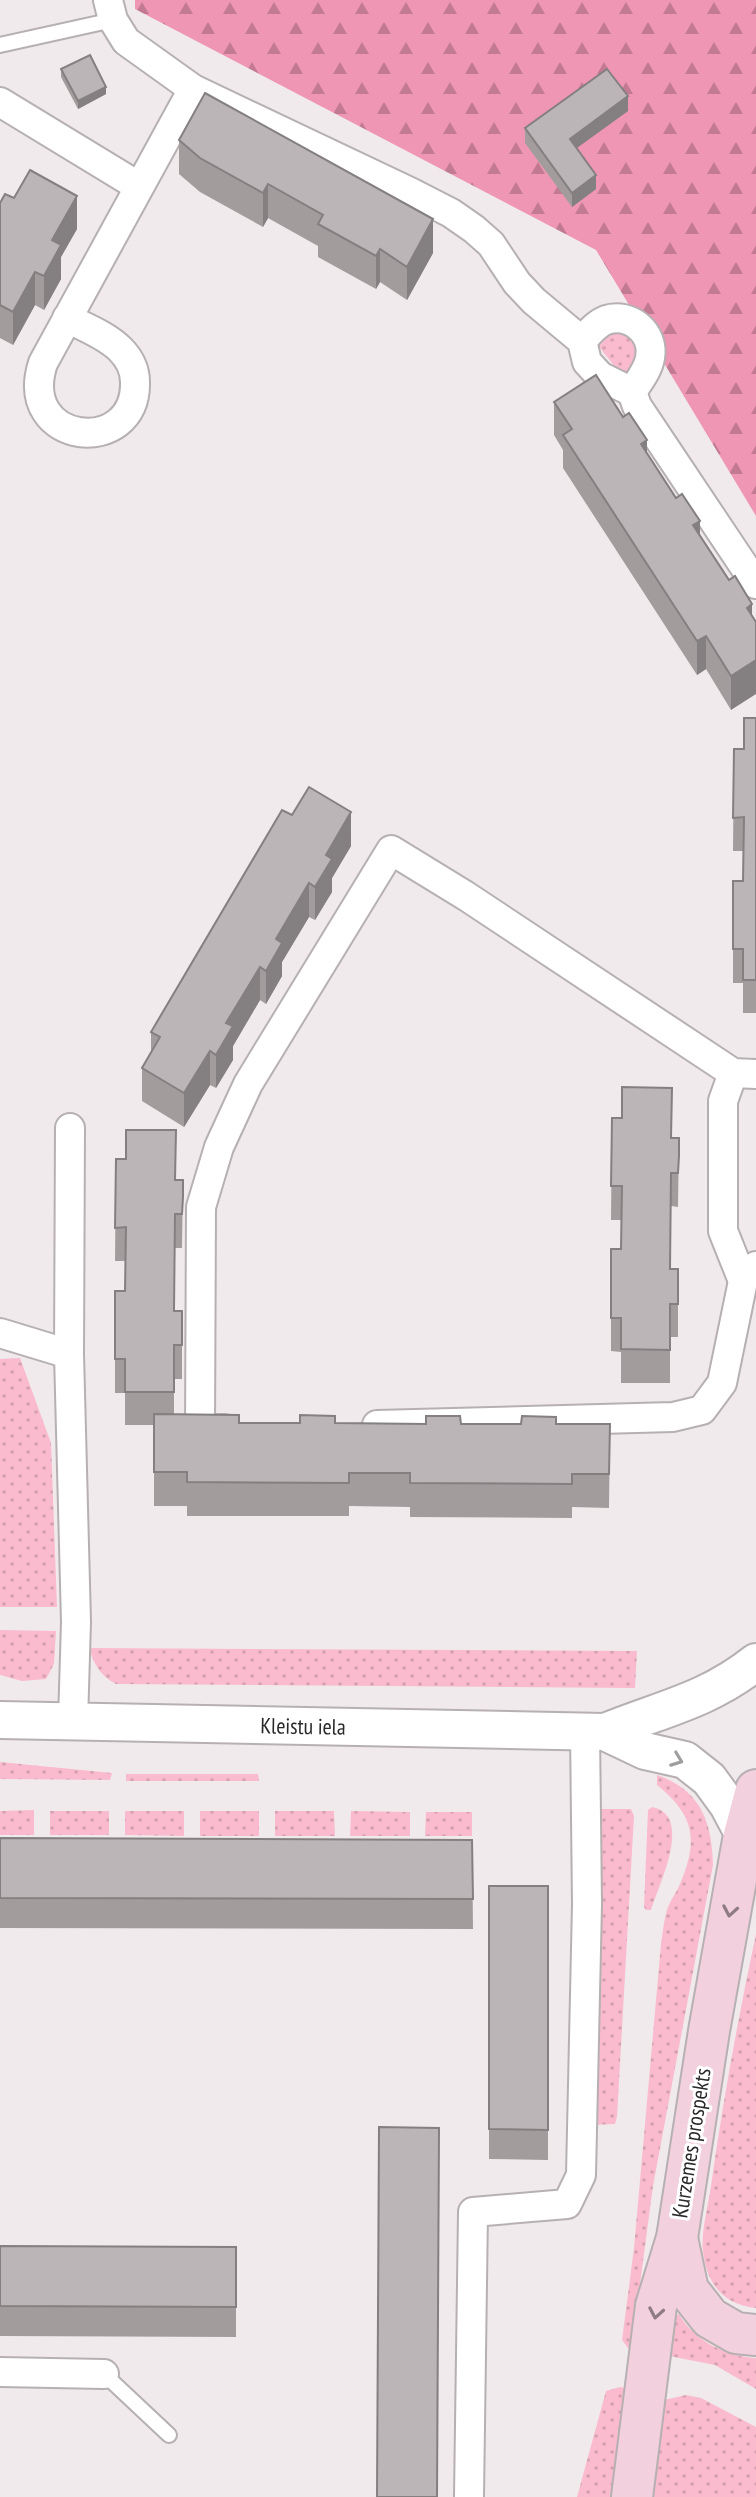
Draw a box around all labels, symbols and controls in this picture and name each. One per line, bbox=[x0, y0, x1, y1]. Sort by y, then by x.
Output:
street label: Kleistu iela bbox=[260, 1711, 346, 1741]
one-way arrow bbox=[669, 1750, 683, 1766]
one-way arrow bbox=[723, 1905, 740, 1918]
street label: Kurzemes prospekts bbox=[665, 2066, 717, 2220]
one-way arrow bbox=[648, 2306, 665, 2320]

